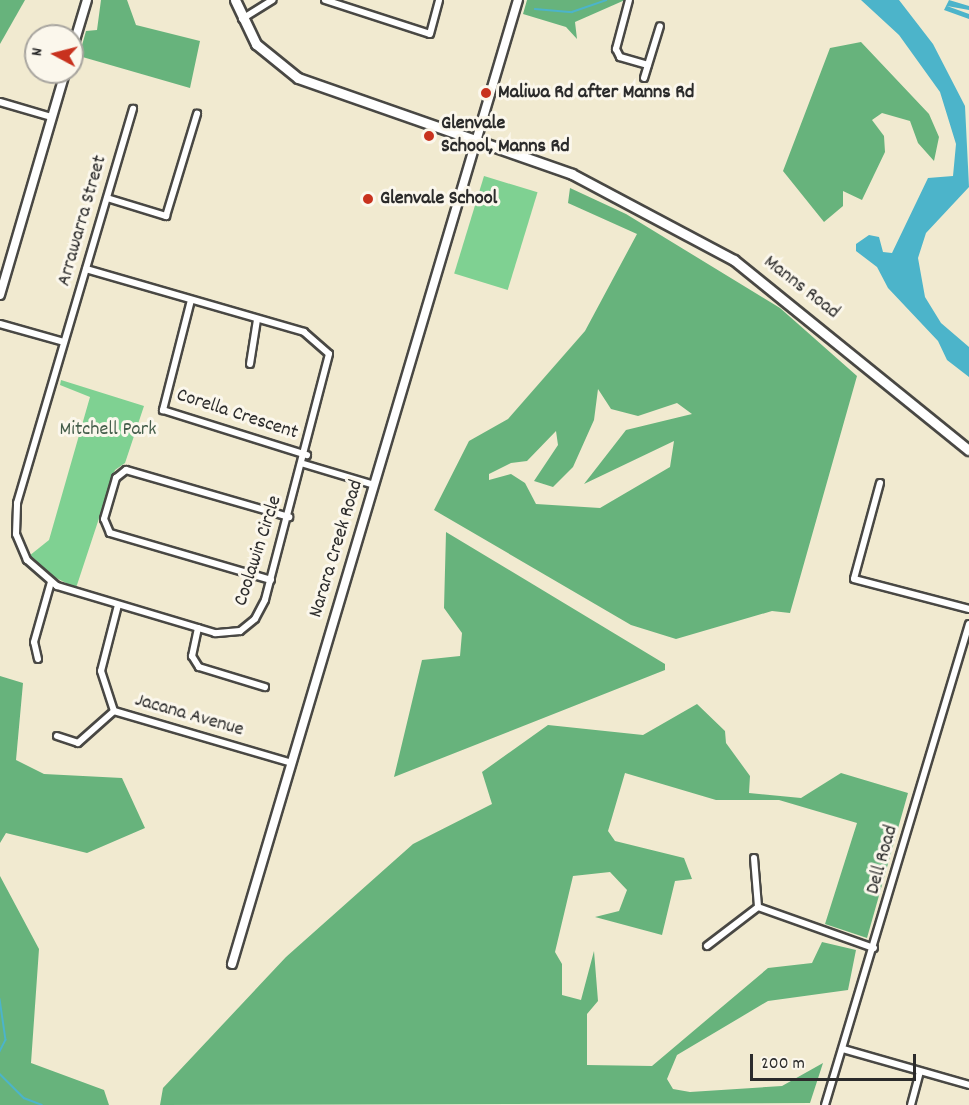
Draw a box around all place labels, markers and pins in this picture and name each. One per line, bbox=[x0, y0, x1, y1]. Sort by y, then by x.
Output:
place label: Maliwa Rd after Manns Rd bbox=[498, 81, 694, 105]
marker: Maliwa Rd after Manns Rd bbox=[479, 86, 493, 100]
place label: Glenvale School, Manns Rd bbox=[441, 112, 570, 159]
marker: Glenvale School, Manns Rd bbox=[422, 129, 436, 143]
place label: Glenvale School bbox=[380, 187, 497, 211]
marker: Glenvale School bbox=[361, 192, 375, 206]

